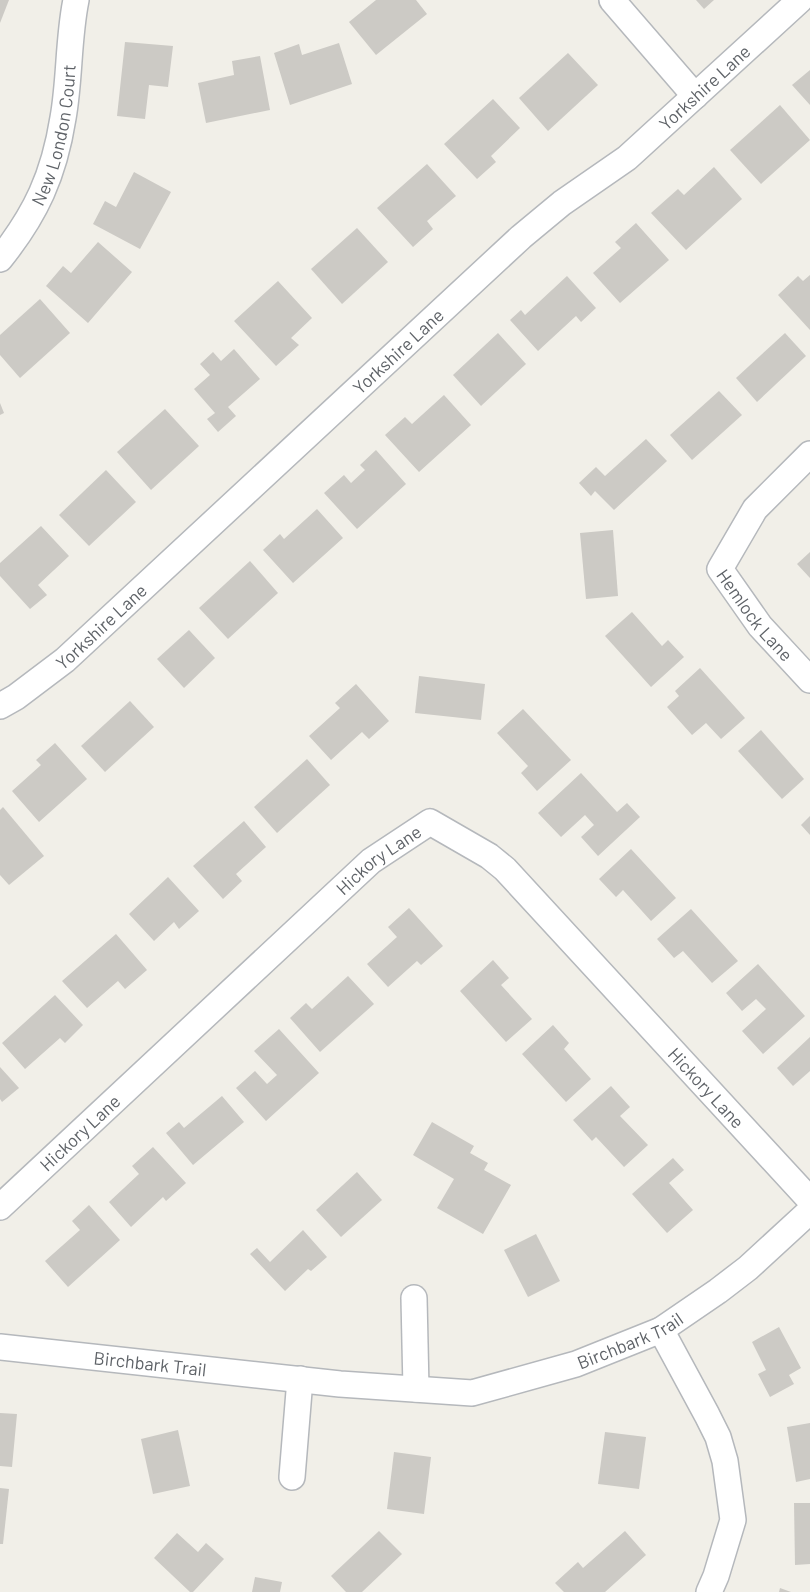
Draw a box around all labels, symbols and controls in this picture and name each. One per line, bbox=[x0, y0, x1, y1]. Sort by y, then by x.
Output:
street label: Yorkshire Lane bbox=[654, 40, 755, 134]
street label: New London Court bbox=[26, 64, 80, 209]
street label: Yorkshire Lane bbox=[348, 304, 448, 398]
street label: Hemlock Lane bbox=[712, 565, 798, 665]
street label: Yorkshire Lane bbox=[52, 579, 151, 674]
street label: Hickory Lane bbox=[331, 820, 425, 899]
street label: Hickory Lane bbox=[664, 1043, 749, 1133]
street label: Hickory Lane bbox=[35, 1090, 124, 1175]
street label: Birchbark Trail bbox=[574, 1307, 687, 1373]
street label: Birchbark Trail bbox=[93, 1346, 208, 1380]

